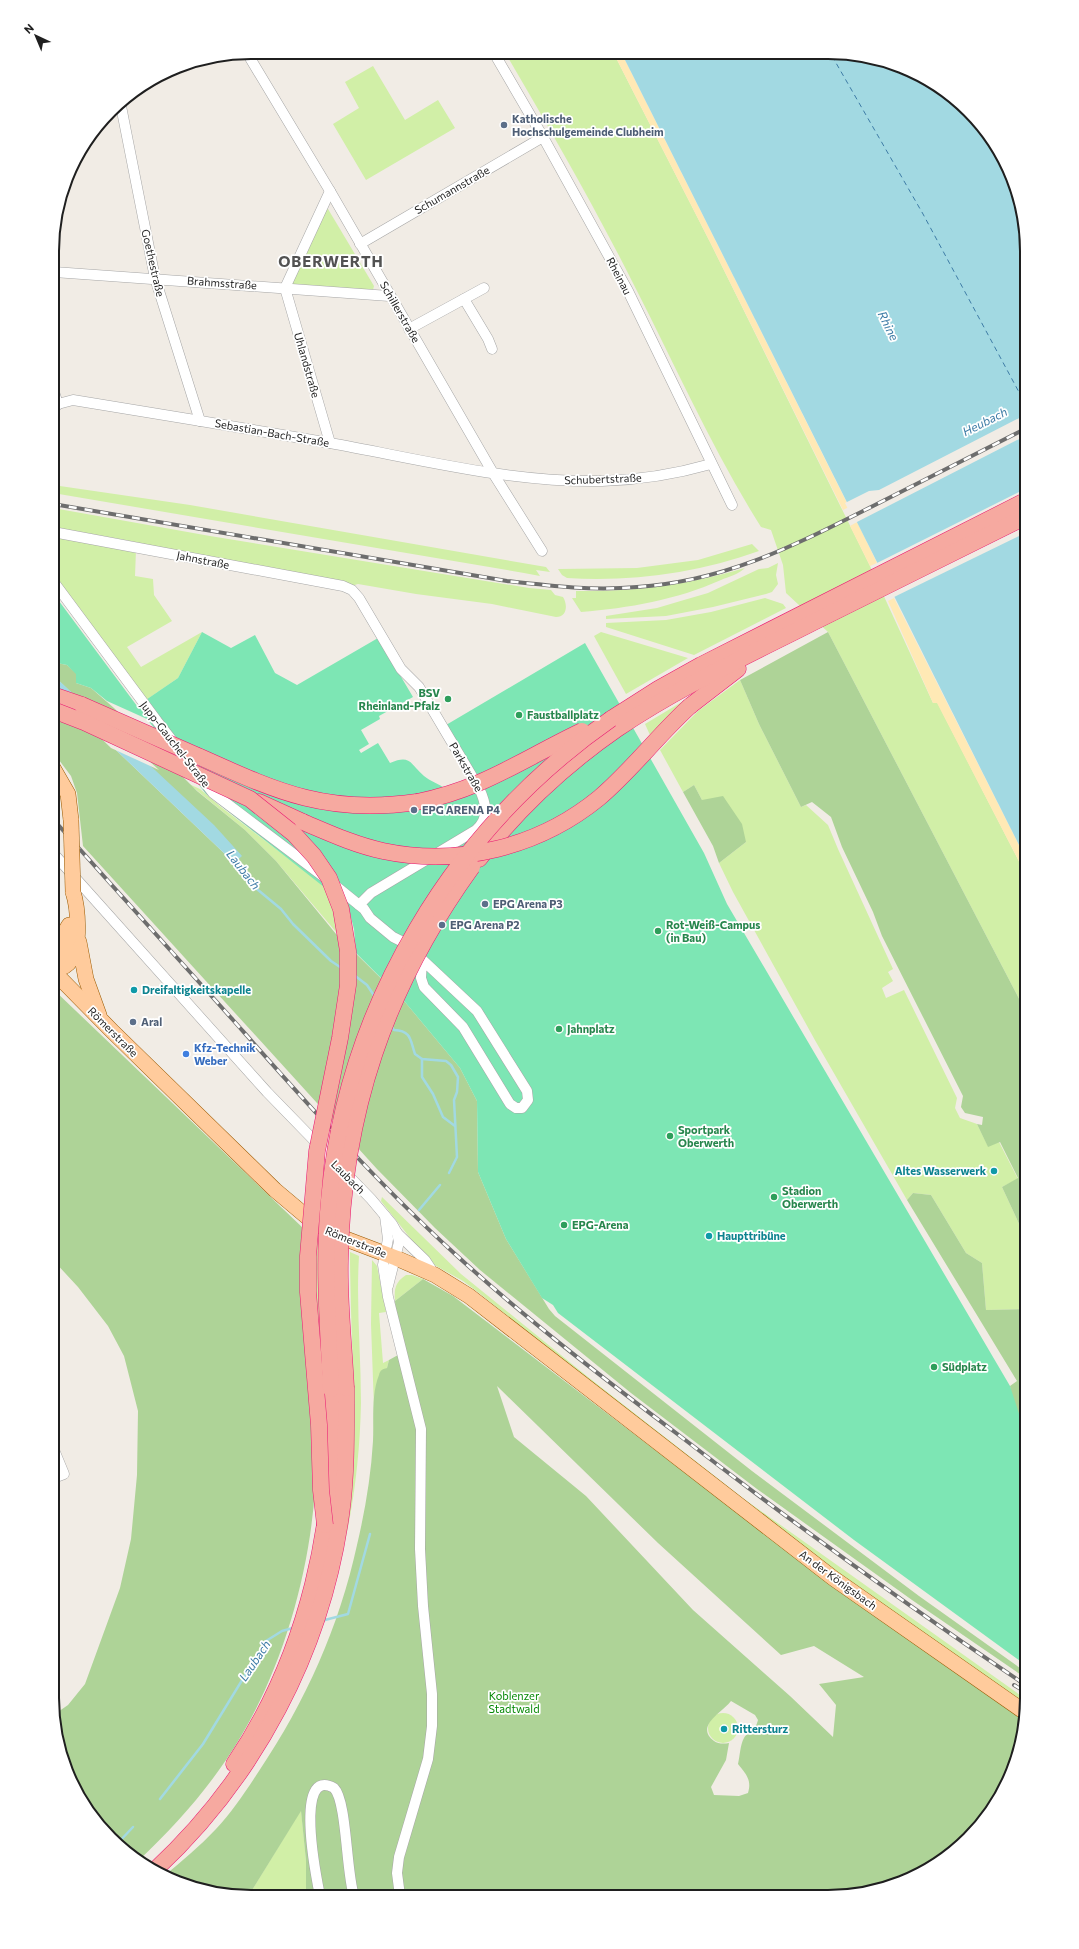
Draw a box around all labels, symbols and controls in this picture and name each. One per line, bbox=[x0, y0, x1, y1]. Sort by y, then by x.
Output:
north arrow bbox=[16, 16, 56, 56]
text: N bbox=[21, 21, 36, 36]
place label: Katholische Hochschulgemeinde Clubheim bbox=[512, 112, 664, 138]
marker: Katholische Hochschulgemeinde Clubheim bbox=[499, 120, 509, 130]
street label: Schumannstraße bbox=[412, 163, 492, 216]
street label: Goethestraße bbox=[139, 228, 168, 298]
district label: OBERWERTH bbox=[278, 252, 384, 270]
street label: Rheinau bbox=[604, 255, 635, 297]
street label: Brahmsstraße bbox=[187, 274, 258, 291]
street label: Schillerstraße bbox=[378, 279, 423, 345]
water label: Rhine bbox=[876, 308, 902, 343]
street label: Uhlandstraße bbox=[292, 331, 323, 399]
water label: Heubach bbox=[960, 404, 1009, 438]
street label: Sebastian-Bach-Straße bbox=[214, 416, 331, 449]
street label: Schubertstraße bbox=[564, 471, 642, 486]
street label: Jahnstraße bbox=[175, 548, 231, 572]
place label: BSV Rheinland-Pfalz bbox=[359, 686, 440, 712]
marker: BSV Rheinland-Pfalz bbox=[443, 694, 453, 704]
street label: Jupp-Gauchel-Straße bbox=[137, 698, 213, 790]
place label: Faustballplatz bbox=[527, 708, 599, 721]
marker: Faustballplatz bbox=[514, 710, 524, 720]
street label: Parkstraße bbox=[447, 740, 486, 794]
place label: EPG ARENA P4 bbox=[422, 803, 500, 816]
marker: EPG ARENA P4 bbox=[409, 805, 419, 815]
water label: Laubach bbox=[224, 847, 264, 892]
place label: EPG Arena P3 bbox=[493, 897, 563, 910]
marker: EPG Arena P3 bbox=[480, 899, 490, 909]
place label: EPG Arena P2 bbox=[450, 918, 520, 931]
place label: Rot-Weiß-Campus (in Bau) bbox=[666, 918, 760, 944]
marker: EPG Arena P2 bbox=[437, 920, 447, 930]
marker: Rot-Weiß-Campus (in Bau) bbox=[653, 926, 663, 936]
place label: Dreifaltigkeitskapelle bbox=[142, 983, 251, 996]
marker: Dreifaltigkeitskapelle bbox=[129, 985, 139, 995]
street label: Römerstraße bbox=[86, 1004, 141, 1059]
place label: Aral bbox=[141, 1015, 162, 1028]
marker: Aral bbox=[128, 1017, 138, 1027]
place label: Jahnplatz bbox=[567, 1022, 615, 1036]
marker: Jahnplatz bbox=[554, 1024, 564, 1034]
place label: Kfz-Technik Weber bbox=[194, 1041, 256, 1067]
marker: Kfz-Technik Weber bbox=[181, 1049, 191, 1059]
place label: Sportpark Oberwerth bbox=[678, 1123, 734, 1149]
marker: Sportpark Oberwerth bbox=[665, 1131, 675, 1141]
street label: Laubach bbox=[329, 1157, 368, 1196]
place label: Altes Wasserwerk bbox=[895, 1164, 987, 1177]
marker: Altes Wasserwerk bbox=[989, 1166, 999, 1176]
place label: Stadion Oberwerth bbox=[782, 1184, 838, 1210]
marker: Stadion Oberwerth bbox=[769, 1192, 779, 1202]
place label: EPG-Arena bbox=[572, 1218, 629, 1231]
marker: EPG-Arena bbox=[559, 1220, 569, 1230]
street label: Römerstraße bbox=[324, 1223, 389, 1260]
place label: Haupttribüne bbox=[717, 1229, 786, 1242]
marker: Haupttribüne bbox=[704, 1231, 714, 1241]
place label: Südplatz bbox=[942, 1360, 987, 1373]
marker: Südplatz bbox=[929, 1362, 939, 1372]
street label: An der Königsbach bbox=[797, 1547, 879, 1612]
water label: Laubach bbox=[235, 1637, 273, 1683]
park label: Koblenzer Stadtwald bbox=[488, 1689, 540, 1715]
place label: Rittersturz bbox=[732, 1722, 789, 1735]
marker: Rittersturz bbox=[719, 1724, 729, 1734]

